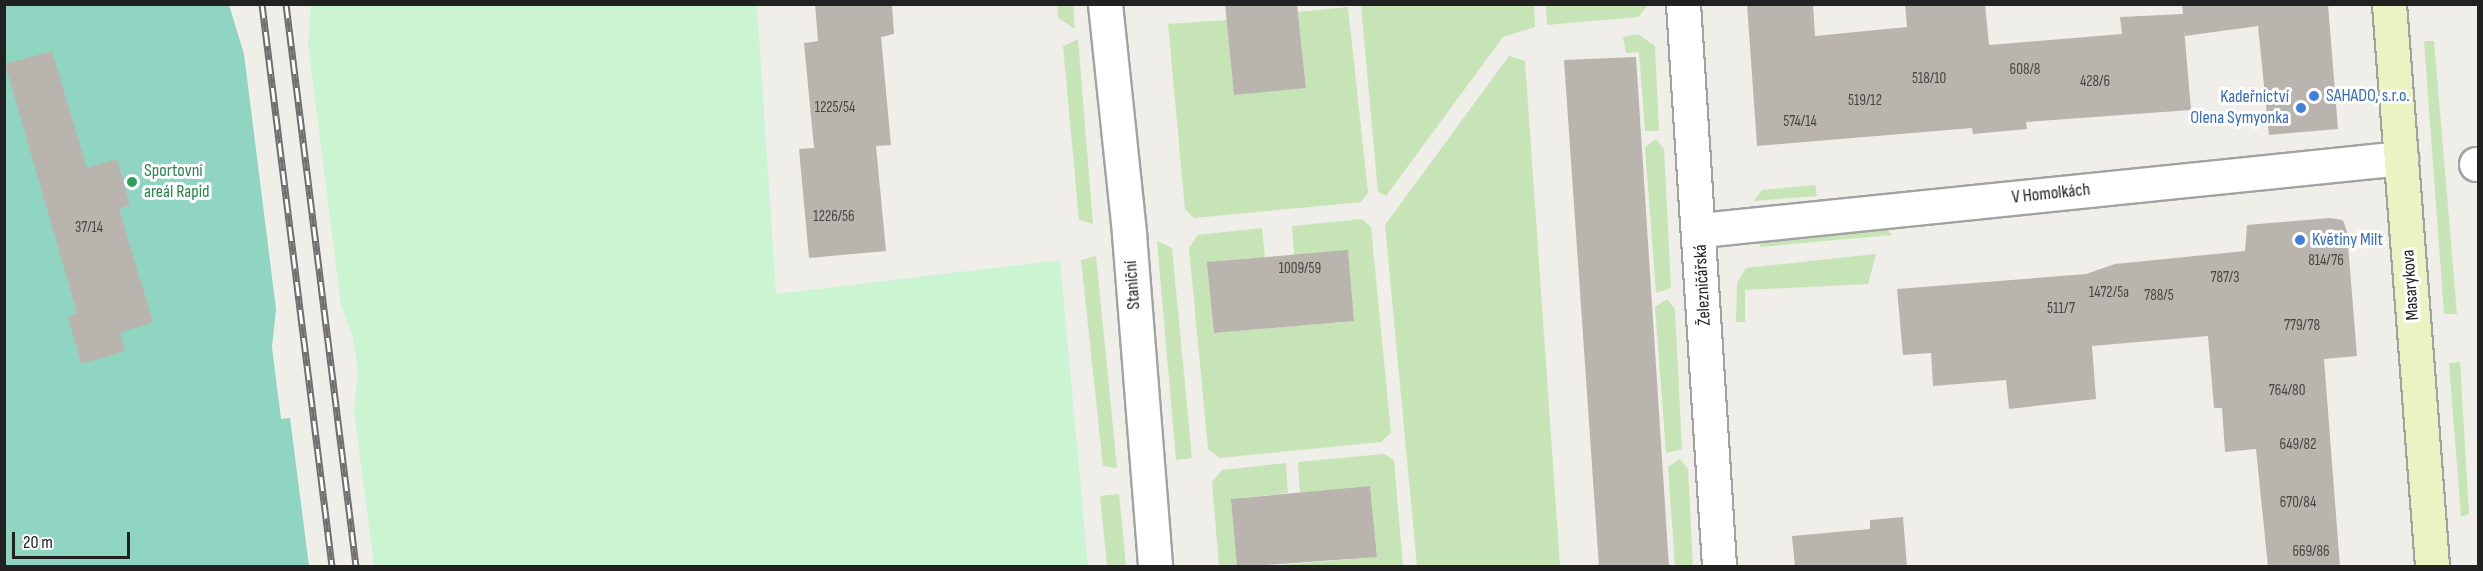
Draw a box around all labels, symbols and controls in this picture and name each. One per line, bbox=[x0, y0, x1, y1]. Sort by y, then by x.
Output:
house number: 608/8 bbox=[2010, 61, 2040, 79]
house number: 518/10 bbox=[1912, 70, 1946, 88]
house number: 428/6 bbox=[2080, 73, 2110, 91]
place label: SAHADO, s.r.o. bbox=[2326, 85, 2410, 107]
place label: Kadeřnictví Olena Symyonka bbox=[2190, 87, 2289, 130]
marker: SAHADO, s.r.o. bbox=[2307, 89, 2321, 103]
house number: 519/12 bbox=[1848, 92, 1882, 110]
house number: 1225/54 bbox=[815, 99, 855, 117]
marker: Kadeřnictví Olena Symyonka bbox=[2294, 101, 2308, 115]
house number: 574/14 bbox=[1783, 113, 1817, 131]
place label: Sportovní areál Rapid bbox=[144, 161, 210, 204]
marker: Sportovní areál Rapid bbox=[125, 175, 139, 189]
street label: V Homolkách bbox=[2011, 179, 2091, 209]
house number: 1226/56 bbox=[813, 208, 855, 226]
house number: 37/14 bbox=[75, 219, 103, 237]
place label: Květiny Milt bbox=[2312, 229, 2383, 251]
marker: Květiny Milt bbox=[2293, 233, 2307, 247]
street label: Železničářská bbox=[1690, 244, 1716, 326]
street label: Masarykova bbox=[2398, 249, 2424, 321]
house number: 814/76 bbox=[2308, 252, 2344, 270]
street label: Staniční bbox=[1121, 260, 1145, 310]
house number: 1009/59 bbox=[1279, 260, 1321, 278]
house number: 787/3 bbox=[2211, 269, 2239, 287]
house number: 1472/5a bbox=[2089, 284, 2129, 302]
house number: 788/5 bbox=[2144, 287, 2174, 305]
house number: 511/7 bbox=[2047, 300, 2075, 318]
house number: 779/78 bbox=[2284, 317, 2320, 335]
house number: 764/80 bbox=[2269, 382, 2305, 400]
house number: 649/82 bbox=[2279, 436, 2317, 454]
house number: 670/84 bbox=[2280, 494, 2316, 512]
scale bar bbox=[15, 520, 134, 558]
text: 20 m bbox=[23, 532, 53, 553]
house number: 669/86 bbox=[2292, 543, 2330, 561]

